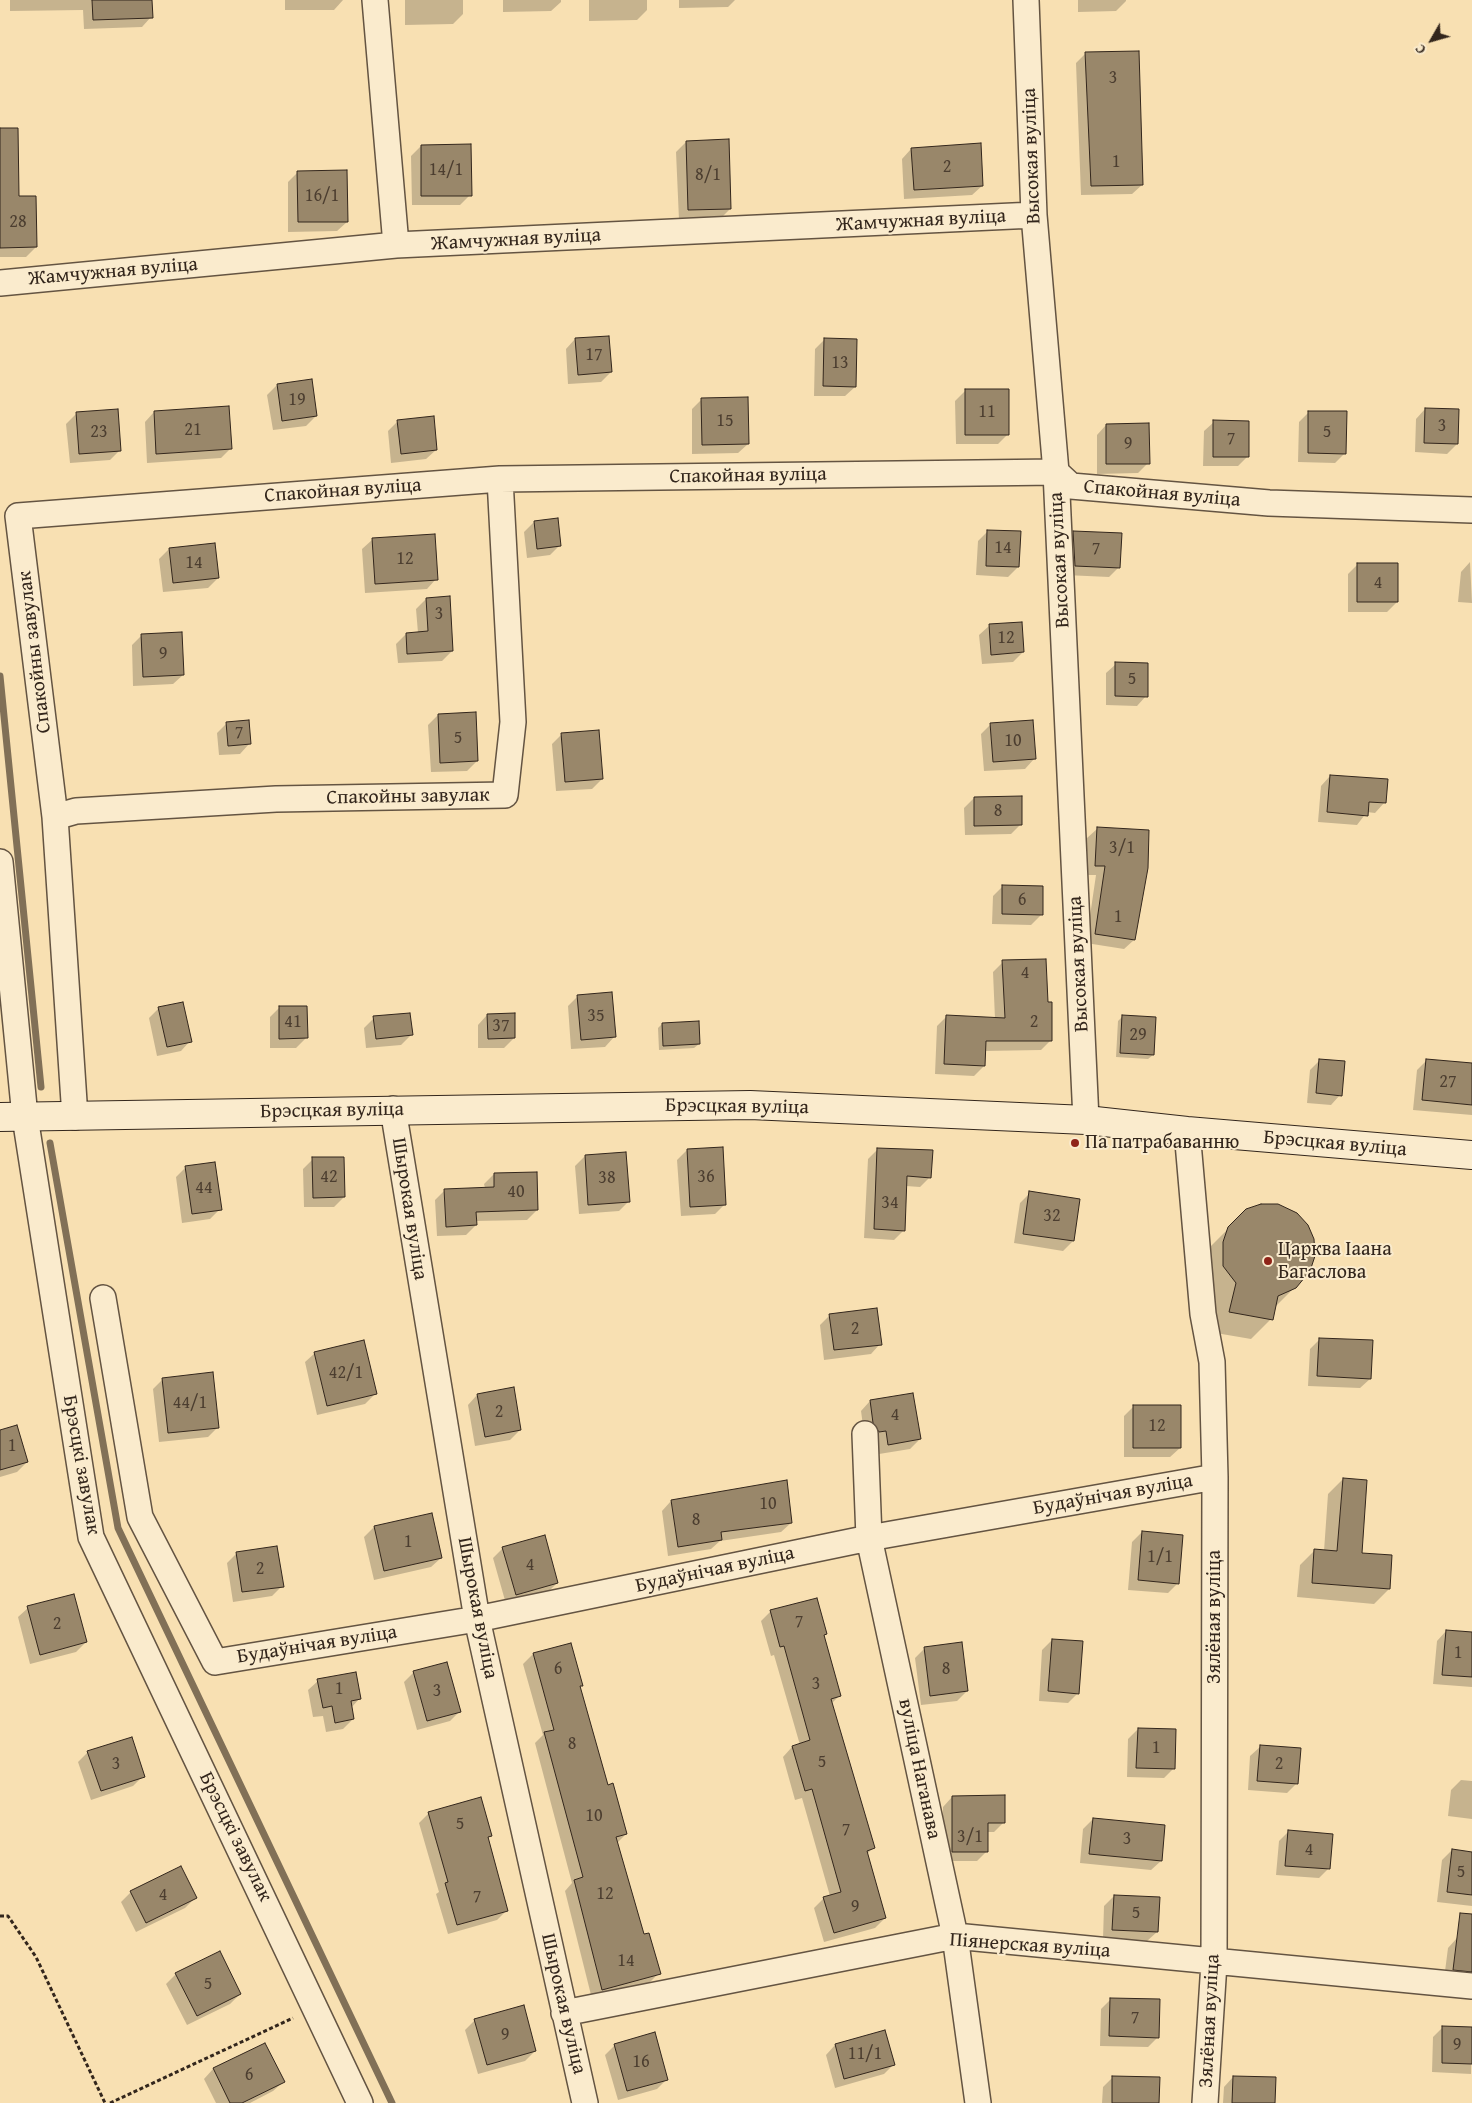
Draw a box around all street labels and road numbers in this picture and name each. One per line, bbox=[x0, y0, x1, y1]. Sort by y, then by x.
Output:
street label: Высокая вуліца bbox=[1018, 87, 1046, 225]
street label: Жамчужная вуліца bbox=[835, 205, 1007, 237]
street label: Жамчужная вуліца bbox=[430, 224, 602, 256]
street label: Жамчужная вуліца bbox=[27, 253, 199, 291]
street label: Спакойная вуліца bbox=[669, 463, 827, 489]
street label: Спакойная вуліца bbox=[264, 474, 422, 508]
street label: Спакойная вуліца bbox=[1083, 475, 1241, 513]
street label: Высокая вуліца bbox=[1044, 491, 1076, 629]
street label: Спакойны завулак bbox=[13, 569, 57, 735]
street label: Спакойны завулак bbox=[326, 784, 490, 810]
street label: Высокая вуліца bbox=[1063, 895, 1095, 1033]
street label: Брэсцкая вуліца bbox=[665, 1094, 809, 1120]
street label: Брэсцкая вуліца bbox=[260, 1098, 404, 1124]
street label: Брэсцкая вуліца bbox=[1262, 1126, 1408, 1162]
street label: Шырокая вуліца bbox=[386, 1136, 432, 1282]
street label: Брэсцкі завулак bbox=[57, 1393, 105, 1537]
street label: Будаўнічая вуліца bbox=[1031, 1469, 1195, 1521]
street label: Шырокая вуліца bbox=[452, 1535, 502, 1681]
street label: Будаўнічая вуліца bbox=[634, 1541, 796, 1599]
street label: Зялёная вуліца bbox=[1203, 1550, 1227, 1684]
street label: Будаўнічая вуліца bbox=[235, 1621, 399, 1669]
street label: вуліца Наганава bbox=[892, 1697, 946, 1841]
street label: Брэсцкі завулак bbox=[193, 1768, 277, 1906]
street label: Піянерская вуліца bbox=[949, 1928, 1111, 1964]
street label: Шырокая вуліца bbox=[535, 1931, 591, 2077]
street label: Зялёная вуліца bbox=[1195, 1953, 1225, 2089]

